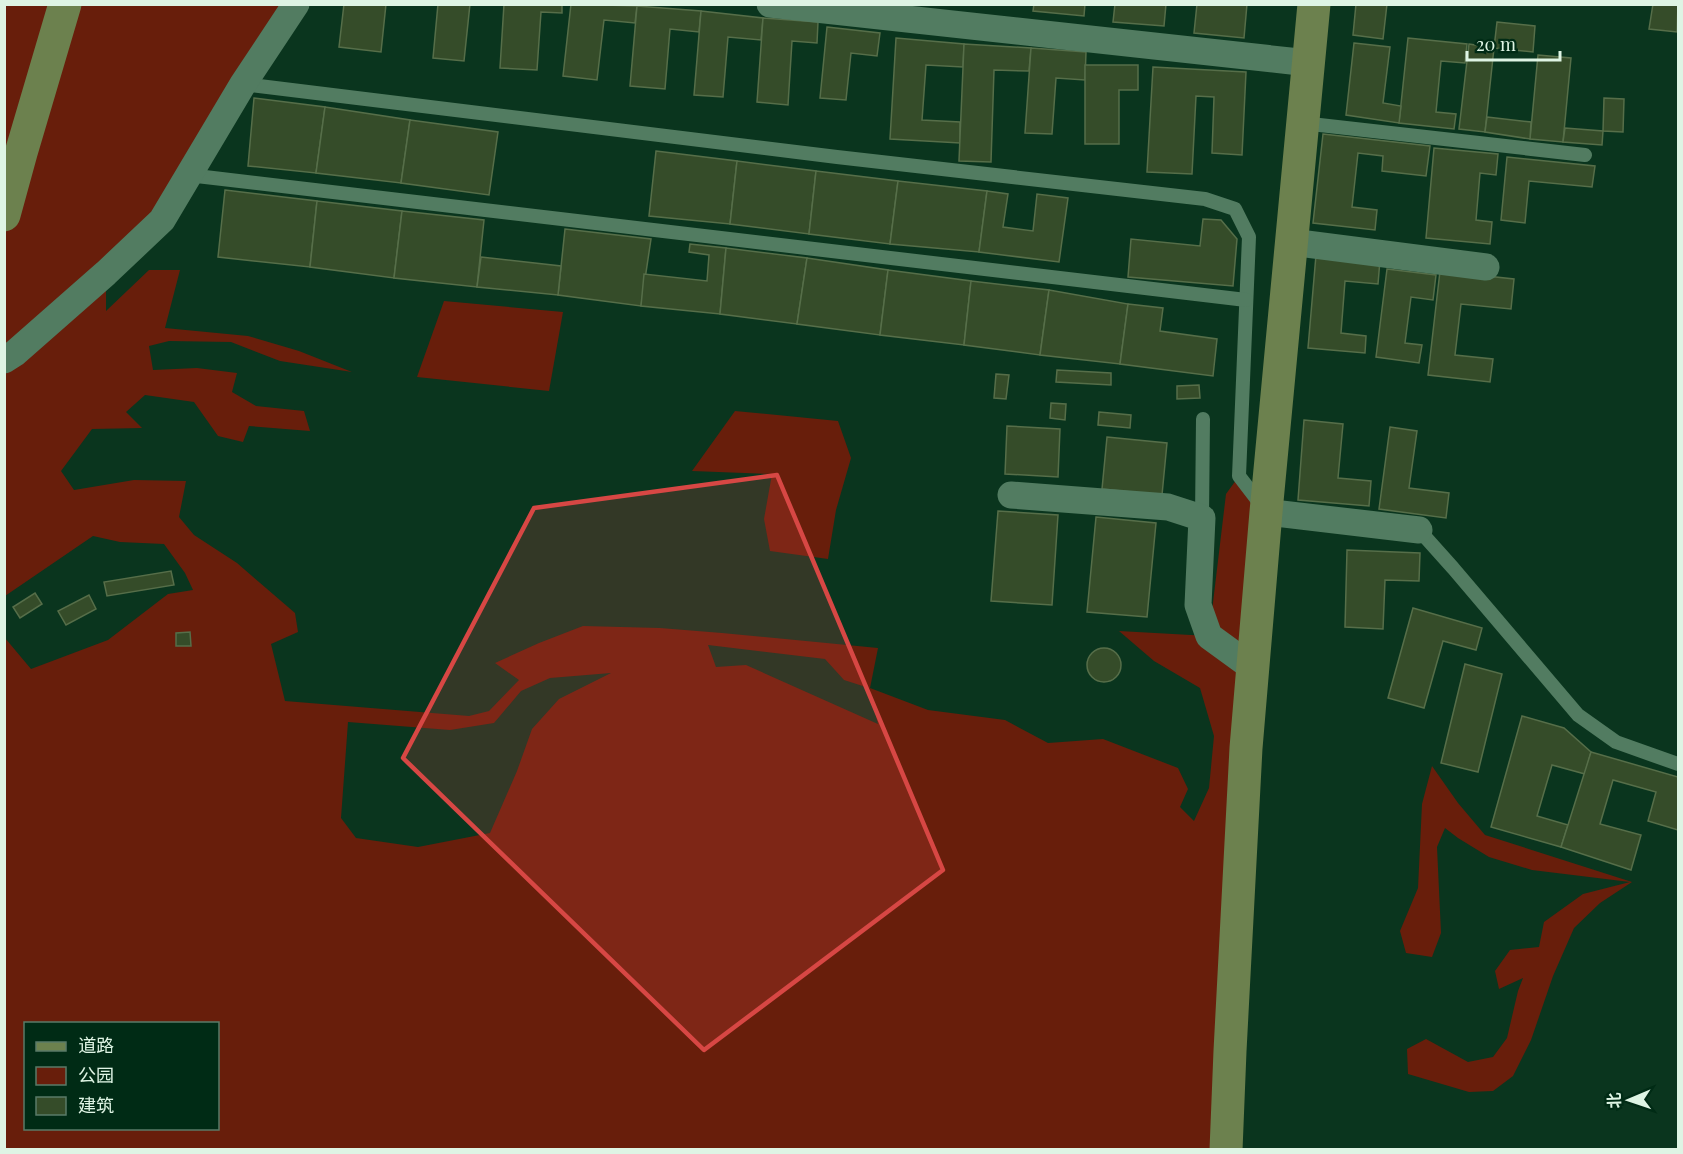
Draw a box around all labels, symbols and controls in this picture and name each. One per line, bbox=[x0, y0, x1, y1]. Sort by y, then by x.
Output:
scale bar bbox=[1467, 24, 1560, 62]
text: 20 m bbox=[1476, 32, 1516, 56]
legend bbox=[24, 1022, 219, 1130]
text: 道路 bbox=[78, 1033, 114, 1057]
text: 公园 bbox=[78, 1063, 114, 1087]
north arrow bbox=[1599, 1070, 1659, 1130]
text: 北 bbox=[1603, 1092, 1624, 1109]
text: 建筑 bbox=[78, 1093, 114, 1117]

